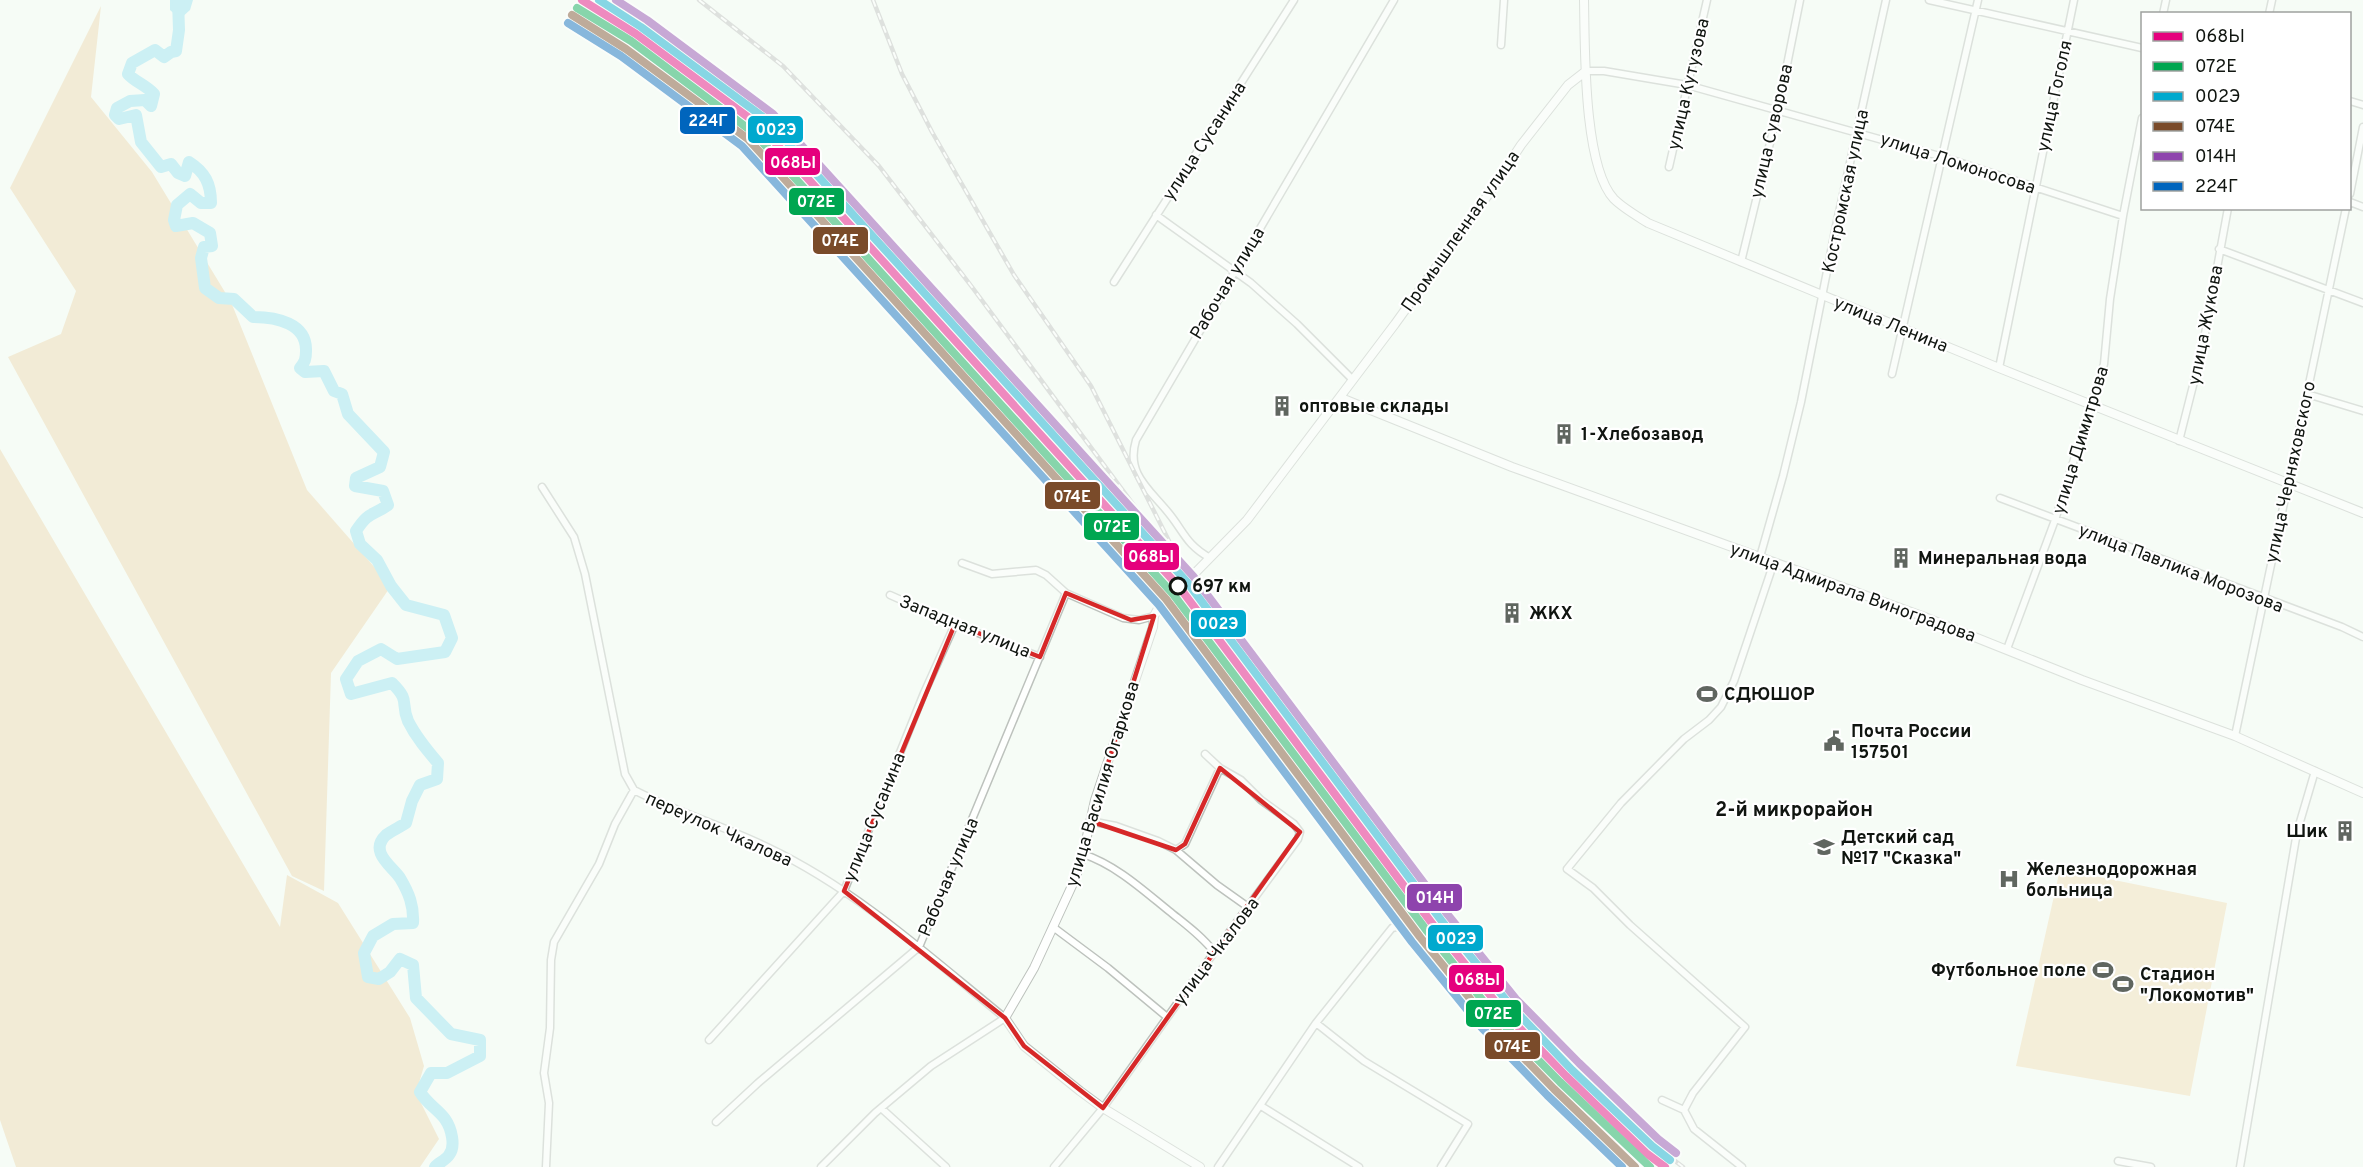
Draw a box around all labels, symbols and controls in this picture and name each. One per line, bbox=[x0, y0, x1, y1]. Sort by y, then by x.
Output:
legend bbox=[2141, 12, 2351, 210]
street label: улица Кутузова bbox=[1663, 16, 1716, 152]
text: 068Ы bbox=[2195, 26, 2245, 49]
street label: улица Гоголя bbox=[2032, 38, 2079, 154]
text: 072Е bbox=[2195, 56, 2237, 79]
street label: улица Суворова bbox=[1746, 62, 1799, 201]
street label: улица Сусанина bbox=[1158, 78, 1252, 206]
text: 002Э bbox=[2195, 86, 2240, 109]
line badge: 224Г bbox=[679, 106, 736, 135]
street label: Костромская улица bbox=[1818, 107, 1875, 275]
text: 224Г bbox=[688, 112, 728, 132]
line badge: 002Э bbox=[747, 115, 804, 144]
text: 074Е bbox=[2195, 116, 2236, 139]
text: 002Э bbox=[755, 121, 797, 141]
street label: улица Ломоносова bbox=[1877, 128, 2038, 200]
text: 014Н bbox=[2195, 146, 2237, 169]
line badge: 068Ы bbox=[764, 147, 821, 176]
street label: Промышленная улица bbox=[1397, 147, 1526, 317]
text: 068Ы bbox=[770, 154, 816, 174]
text: 224Г bbox=[2195, 176, 2238, 199]
line badge: 072Е bbox=[788, 187, 845, 216]
text: 072Е bbox=[797, 193, 835, 213]
street label: Рабочая улица bbox=[1186, 223, 1271, 344]
line badge: 074Е bbox=[812, 226, 869, 255]
text: 074Е bbox=[821, 232, 859, 252]
street label: улица Жукова bbox=[2184, 263, 2229, 387]
street label: улица Ленина bbox=[1830, 292, 1951, 359]
street label: улица Димитрова bbox=[2048, 364, 2115, 517]
street label: улица Черняховского bbox=[2261, 379, 2322, 565]
building icon: оптовые склады bbox=[1270, 394, 1294, 418]
place label: оптовые склады bbox=[1299, 396, 1449, 419]
building icon: 1-Хлебозавод bbox=[1552, 422, 1576, 446]
place label: 1-Хлебозавод bbox=[1581, 424, 1703, 447]
line badge: 074Е bbox=[1044, 481, 1101, 510]
text: 074Е bbox=[1053, 488, 1091, 508]
line badge: 072Е bbox=[1083, 512, 1140, 541]
text: 072Е bbox=[1093, 518, 1131, 538]
street label: улица Павлика Морозова bbox=[2075, 520, 2286, 619]
street label: улица Адмирала Виноградова bbox=[1726, 538, 1979, 649]
line badge: 068Ы bbox=[1123, 542, 1180, 571]
building icon: Минеральная вода bbox=[1889, 546, 1913, 570]
text: 068Ы bbox=[1128, 548, 1174, 568]
place label: Минеральная вода bbox=[1918, 548, 2087, 571]
place label: 697 км bbox=[1192, 576, 1251, 599]
marker: 697 км bbox=[1169, 577, 1187, 595]
street label: Западная улица bbox=[895, 591, 1033, 664]
building icon: ЖКХ bbox=[1500, 601, 1524, 625]
place label: ЖКХ bbox=[1529, 603, 1573, 626]
line badge: 002Э bbox=[1190, 609, 1247, 638]
text: 002Э bbox=[1197, 615, 1239, 635]
street label: улица Василия Огаркова bbox=[1061, 679, 1146, 890]
sports icon: СДЮШОР bbox=[1695, 682, 1719, 706]
place label: СДЮШОР bbox=[1724, 684, 1815, 707]
place label: Почта России 157501 bbox=[1851, 721, 1971, 765]
public building icon: Почта России 157501 bbox=[1822, 729, 1846, 753]
street label: улица Сусанина bbox=[839, 750, 912, 886]
street label: переулок Чкалова bbox=[641, 788, 795, 873]
district label: 2-й микрорайон bbox=[1715, 798, 1873, 824]
street label: Рабочая улица bbox=[914, 815, 985, 941]
building icon: Шик bbox=[2333, 819, 2357, 843]
place label: Шик bbox=[2286, 821, 2328, 844]
place label: Детский сад №17 "Сказка" bbox=[1841, 827, 1961, 871]
school or university icon: Детский сад №17 "Сказка" bbox=[1812, 835, 1836, 859]
place label: Железнодорожная больница bbox=[2026, 859, 2197, 903]
hospital icon: Железнодорожная больница bbox=[1997, 867, 2021, 891]
line badge: 014Н bbox=[1406, 883, 1463, 912]
text: 014Н bbox=[1416, 889, 1454, 909]
street label: улица Чкалова bbox=[1169, 893, 1265, 1010]
line badge: 002Э bbox=[1427, 924, 1484, 952]
text: 002Э bbox=[1435, 930, 1477, 950]
sports icon: Футбольное поле bbox=[2091, 958, 2115, 982]
place label: Футбольное поле bbox=[1931, 960, 2086, 983]
line badge: 068Ы bbox=[1448, 964, 1505, 993]
place label: Стадион "Локомотив" bbox=[2140, 964, 2254, 1008]
text: 068Ы bbox=[1454, 971, 1500, 991]
sports icon: Стадион "Локомотив" bbox=[2111, 972, 2135, 996]
line badge: 072Е bbox=[1465, 999, 1522, 1028]
text: 072Е bbox=[1474, 1005, 1512, 1025]
line badge: 074Е bbox=[1484, 1031, 1541, 1060]
text: 074Е bbox=[1493, 1038, 1531, 1058]

